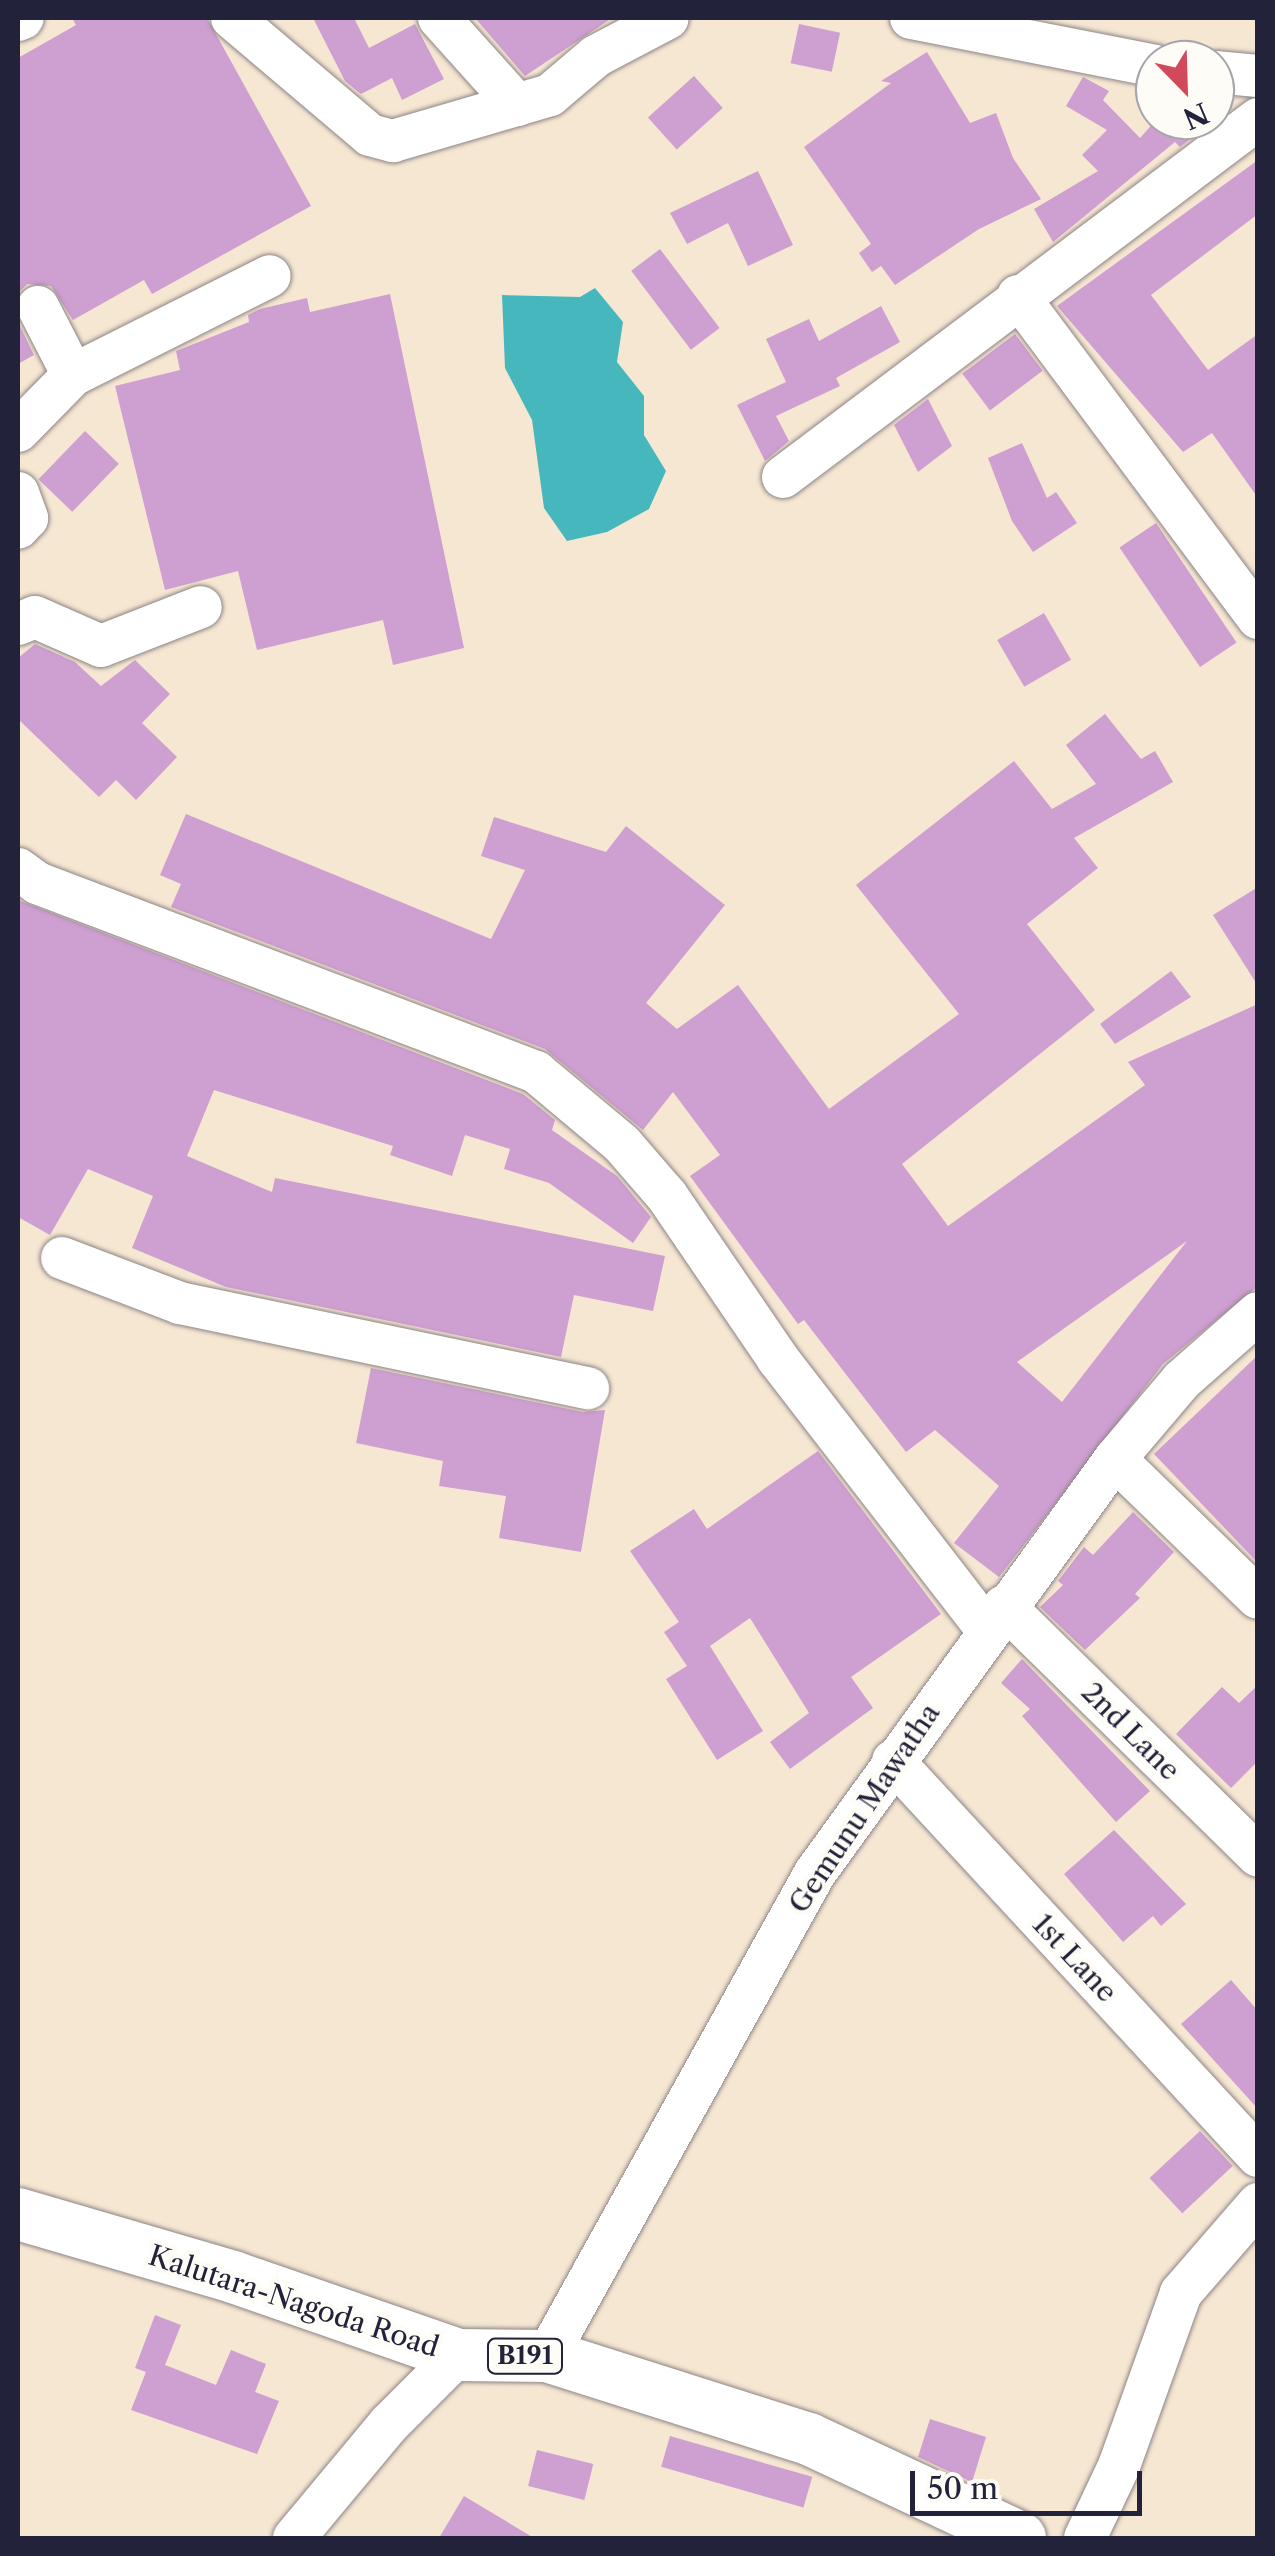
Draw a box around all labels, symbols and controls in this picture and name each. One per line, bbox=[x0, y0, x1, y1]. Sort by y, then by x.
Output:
north arrow bbox=[1135, 40, 1235, 140]
text: N bbox=[1178, 95, 1214, 136]
street label: 2nd Lane bbox=[1075, 1675, 1187, 1787]
street label: Gemunu Mawatha bbox=[782, 1697, 946, 1919]
street label: 1st Lane bbox=[1026, 1907, 1124, 2009]
street label: Kalutara-Nagoda Road bbox=[145, 2238, 443, 2364]
road number: B191 bbox=[485, 2336, 565, 2376]
scale bar bbox=[915, 2451, 1148, 2513]
text: 50 m bbox=[927, 2470, 998, 2507]

